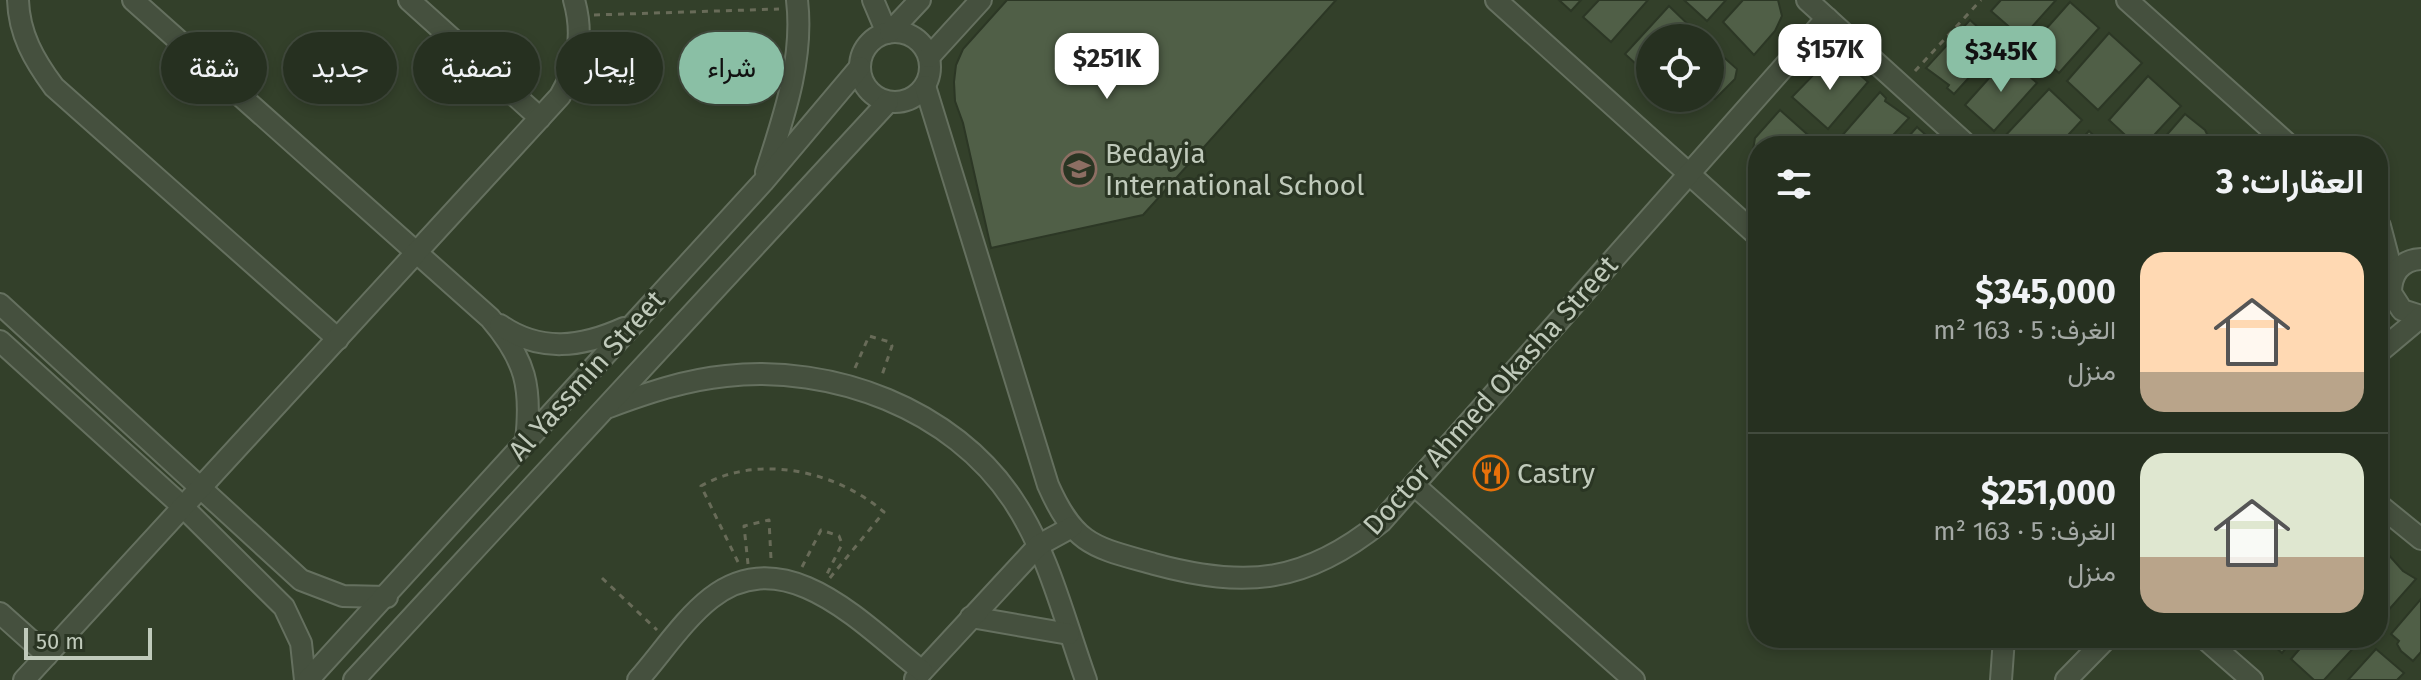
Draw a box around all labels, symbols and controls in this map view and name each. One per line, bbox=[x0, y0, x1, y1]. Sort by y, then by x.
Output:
map controls bbox=[1636, 24, 1724, 112]
button: locate bbox=[1636, 24, 1724, 112]
pin: $157K bbox=[1774, 24, 1886, 92]
pin: $345K bbox=[1945, 26, 2057, 94]
chip: شقة bbox=[161, 32, 267, 104]
chip: جديد bbox=[283, 32, 397, 104]
chip: تصفية bbox=[413, 32, 540, 104]
chip: إيجار bbox=[556, 32, 663, 104]
chip: شراء bbox=[679, 32, 784, 104]
pin: $251K bbox=[1051, 33, 1163, 101]
text: $157K bbox=[1796, 34, 1864, 65]
text: $345K bbox=[1965, 36, 2037, 67]
text: $251K bbox=[1073, 43, 1141, 74]
place label: Bedayia International School bbox=[1105, 137, 1364, 202]
school or university icon: Bedayia International School bbox=[1060, 150, 1098, 188]
text: العقارات: 3 bbox=[2216, 161, 2364, 202]
icon: filters bbox=[1772, 162, 1816, 206]
street label: Doctor Ahmed Okasha Street bbox=[1356, 248, 1625, 542]
text: $345,000 bbox=[1975, 271, 2116, 312]
street label: Al Yassmin Street bbox=[501, 283, 672, 467]
icon: home bbox=[2204, 284, 2300, 380]
text: الغرف: 5 · 163 m² bbox=[1933, 315, 2116, 346]
text: منزل bbox=[2067, 356, 2116, 387]
restaurant icon: Castry bbox=[1472, 454, 1510, 492]
place label: Castry bbox=[1517, 457, 1595, 490]
text: $251,000 bbox=[1981, 472, 2116, 513]
icon: home bbox=[2204, 485, 2300, 581]
text: الغرف: 5 · 163 m² bbox=[1933, 516, 2116, 547]
text: منزل bbox=[2067, 557, 2116, 588]
scale bar bbox=[24, 624, 152, 660]
text: 50 m bbox=[36, 628, 84, 655]

